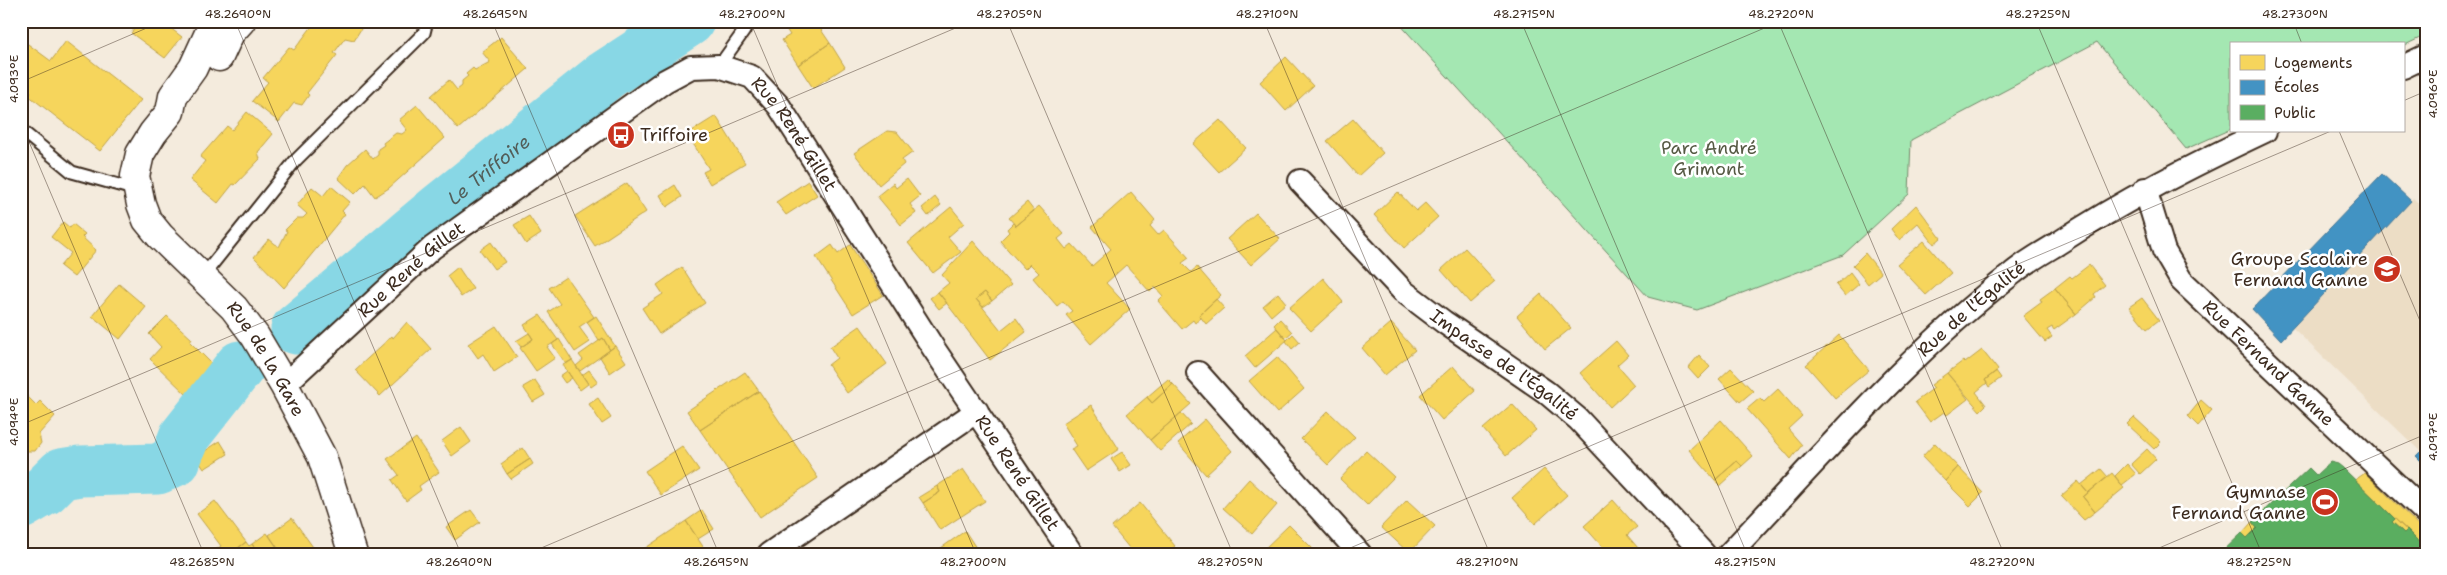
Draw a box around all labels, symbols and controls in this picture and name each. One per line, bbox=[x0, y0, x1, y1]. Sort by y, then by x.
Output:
text: 48.2690°N bbox=[205, 6, 271, 22]
text: 48.2695°N bbox=[462, 6, 528, 22]
text: 48.2700°N bbox=[719, 6, 785, 22]
text: 48.2705°N bbox=[976, 6, 1042, 22]
text: 48.2710°N bbox=[1236, 6, 1298, 22]
text: 48.2715°N bbox=[1493, 6, 1555, 22]
text: 48.2720°N bbox=[1748, 6, 1814, 22]
text: 48.2725°N bbox=[2006, 6, 2070, 22]
text: 48.2730°N bbox=[2262, 6, 2328, 22]
legend bbox=[2230, 42, 2404, 132]
text: Logements bbox=[2274, 53, 2353, 73]
text: 4.093°E bbox=[6, 55, 22, 103]
text: 4.096°E bbox=[2425, 70, 2441, 118]
street label: Rue René Gillet bbox=[746, 72, 843, 196]
text: Écoles bbox=[2274, 76, 2319, 97]
text: Public bbox=[2274, 103, 2316, 123]
bus stop icon: Triffoire bbox=[606, 120, 636, 150]
place label: Triffoire bbox=[640, 123, 708, 147]
water label: Le Triffoire bbox=[442, 128, 535, 210]
park label: Parc André Grimont bbox=[1661, 136, 1757, 181]
street label: Rue René Gillet bbox=[353, 216, 470, 323]
place label: Groupe Scolaire Fernand Ganne bbox=[2231, 247, 2368, 292]
school or university icon: Groupe Scolaire Fernand Ganne bbox=[2372, 254, 2402, 284]
street label: Rue de l'Égalité bbox=[1912, 256, 2030, 362]
street label: Rue Fernand Ganne bbox=[2197, 295, 2339, 431]
street label: Rue de la Gare bbox=[221, 297, 310, 421]
street label: Impasse de l'Égalité bbox=[1425, 304, 1583, 426]
text: 4.094°E bbox=[6, 398, 22, 446]
street label: Rue René Gillet bbox=[970, 410, 1065, 536]
text: 4.097°E bbox=[2425, 413, 2441, 461]
place label: Gymnase Fernand Ganne bbox=[2171, 480, 2306, 525]
sports icon: Gymnase Fernand Ganne bbox=[2310, 487, 2340, 517]
text: 48.2685°N bbox=[169, 554, 235, 570]
text: 48.2690°N bbox=[426, 554, 492, 570]
text: 48.2695°N bbox=[683, 554, 749, 570]
text: 48.2700°N bbox=[940, 554, 1006, 570]
text: 48.2705°N bbox=[1197, 554, 1263, 570]
text: 48.2710°N bbox=[1456, 554, 1518, 570]
text: 48.2715°N bbox=[1714, 554, 1776, 570]
text: 48.2720°N bbox=[1969, 554, 2035, 570]
text: 48.2725°N bbox=[2227, 554, 2291, 570]

